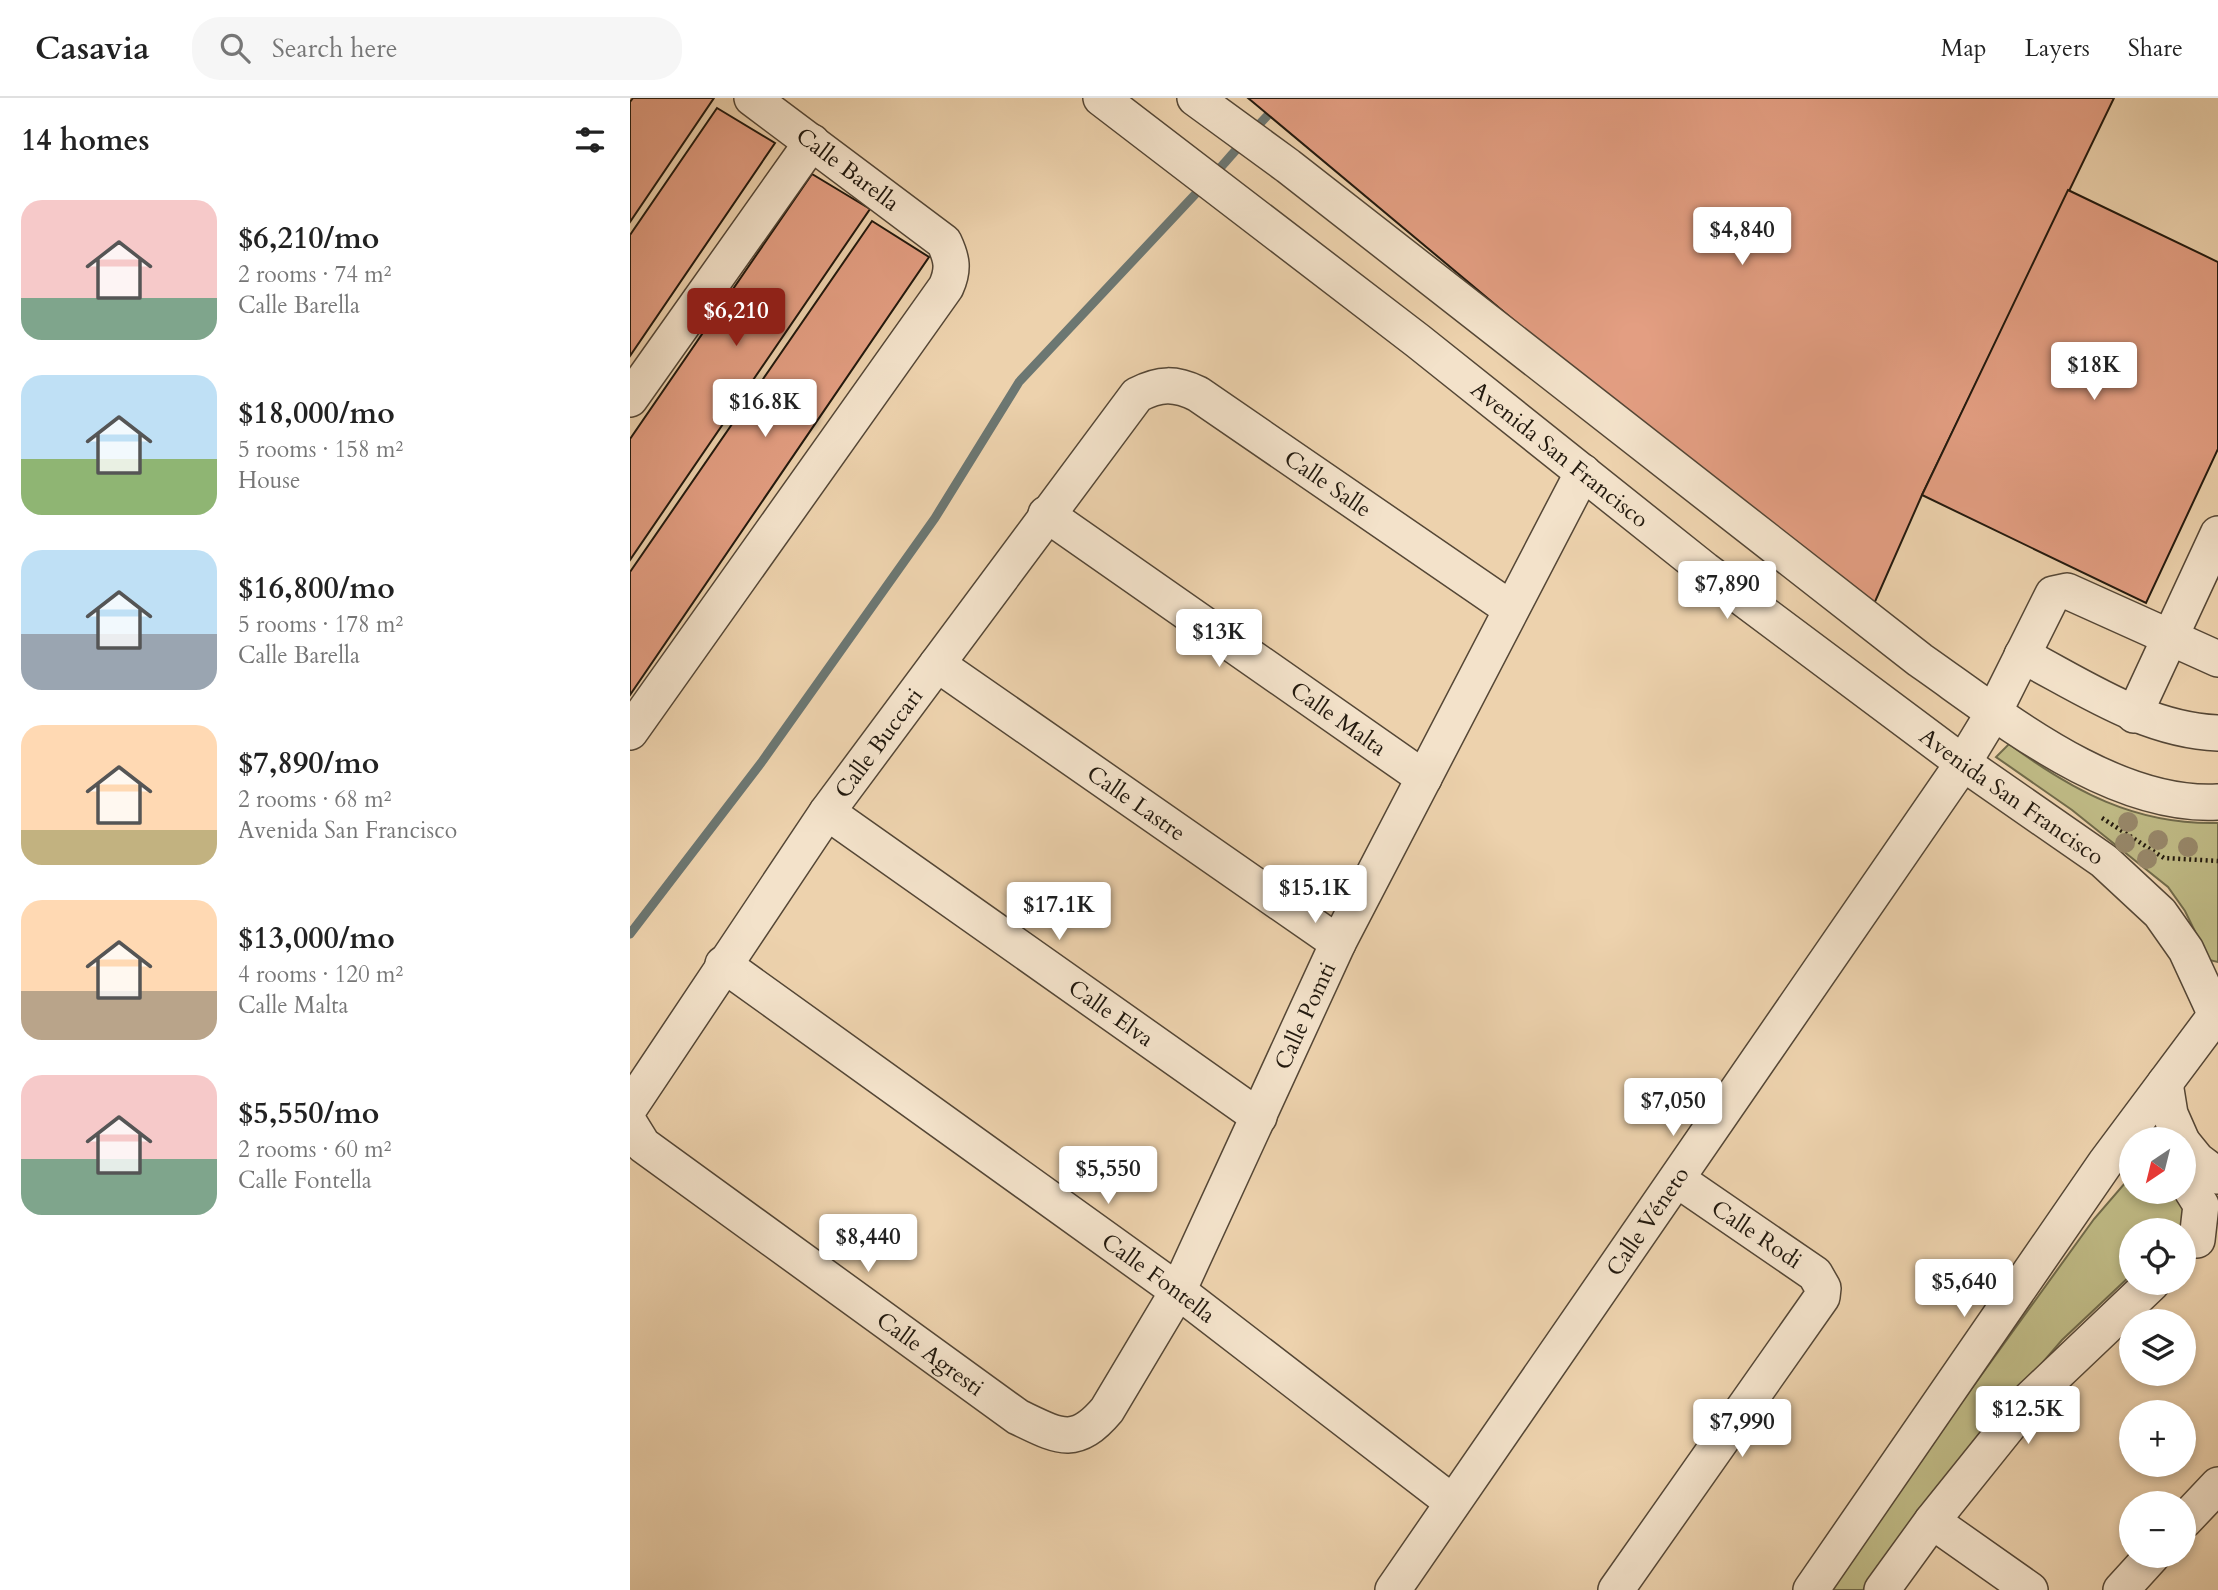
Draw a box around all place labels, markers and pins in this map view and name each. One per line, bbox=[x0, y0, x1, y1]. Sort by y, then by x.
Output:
pin: $4,840 bbox=[1685, 208, 1799, 267]
pin: $6,210 bbox=[679, 288, 793, 348]
pin: $18K bbox=[2053, 342, 2135, 402]
pin: $16.8K bbox=[708, 380, 822, 439]
pin: $7,890 bbox=[1670, 561, 1784, 621]
pin: $13K bbox=[1178, 610, 1260, 669]
pin: $15.1K bbox=[1258, 866, 1372, 925]
pin: $17.1K bbox=[1002, 882, 1116, 942]
pin: $7,050 bbox=[1616, 1079, 1730, 1138]
pin: $5,550 bbox=[1051, 1146, 1165, 1206]
pin: $8,440 bbox=[811, 1214, 925, 1274]
pin: $5,640 bbox=[1907, 1260, 2021, 1319]
pin: $12.5K bbox=[1971, 1386, 2085, 1446]
pin: $7,990 bbox=[1685, 1400, 1799, 1459]

